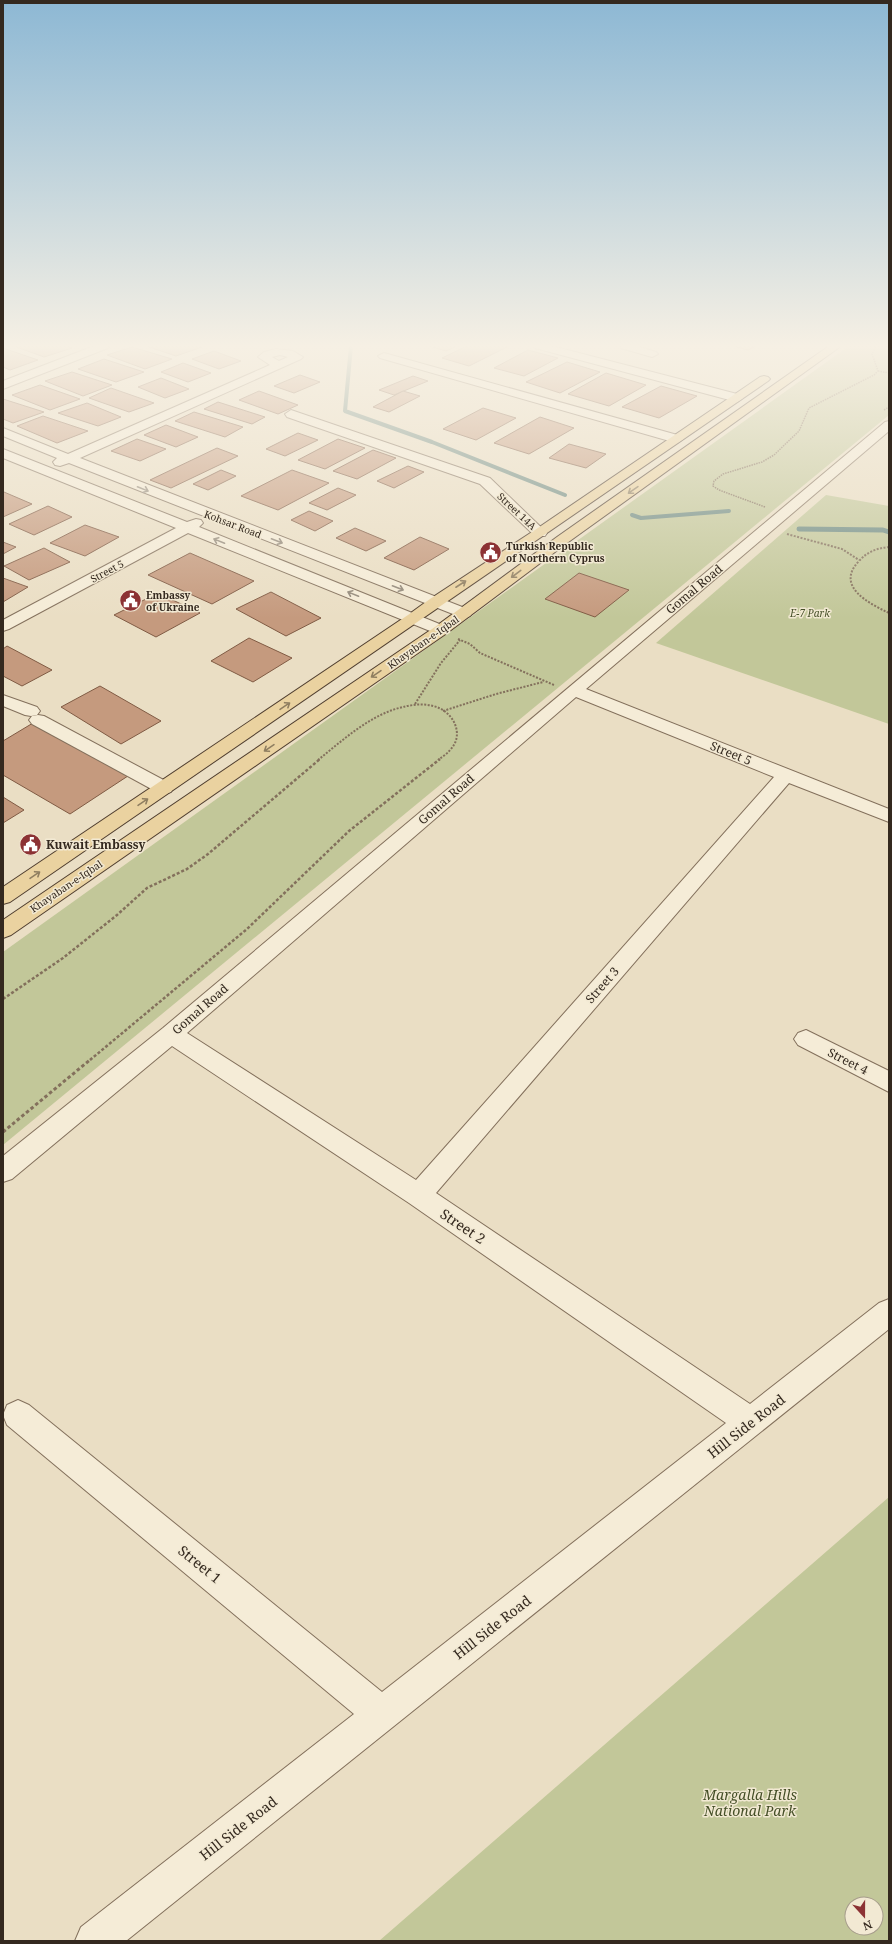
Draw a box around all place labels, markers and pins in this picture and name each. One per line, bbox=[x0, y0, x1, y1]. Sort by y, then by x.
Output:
public building icon: Turkish Republic of Northern Cyprus bbox=[477, 539, 503, 565]
place label: Turkish Republic of Northern Cyprus bbox=[506, 539, 605, 565]
public building icon: Embassy of Ukraine bbox=[117, 588, 143, 614]
place label: Embassy of Ukraine bbox=[146, 588, 200, 614]
public building icon: Kuwait Embassy bbox=[17, 831, 43, 857]
place label: Kuwait Embassy bbox=[46, 836, 145, 853]

